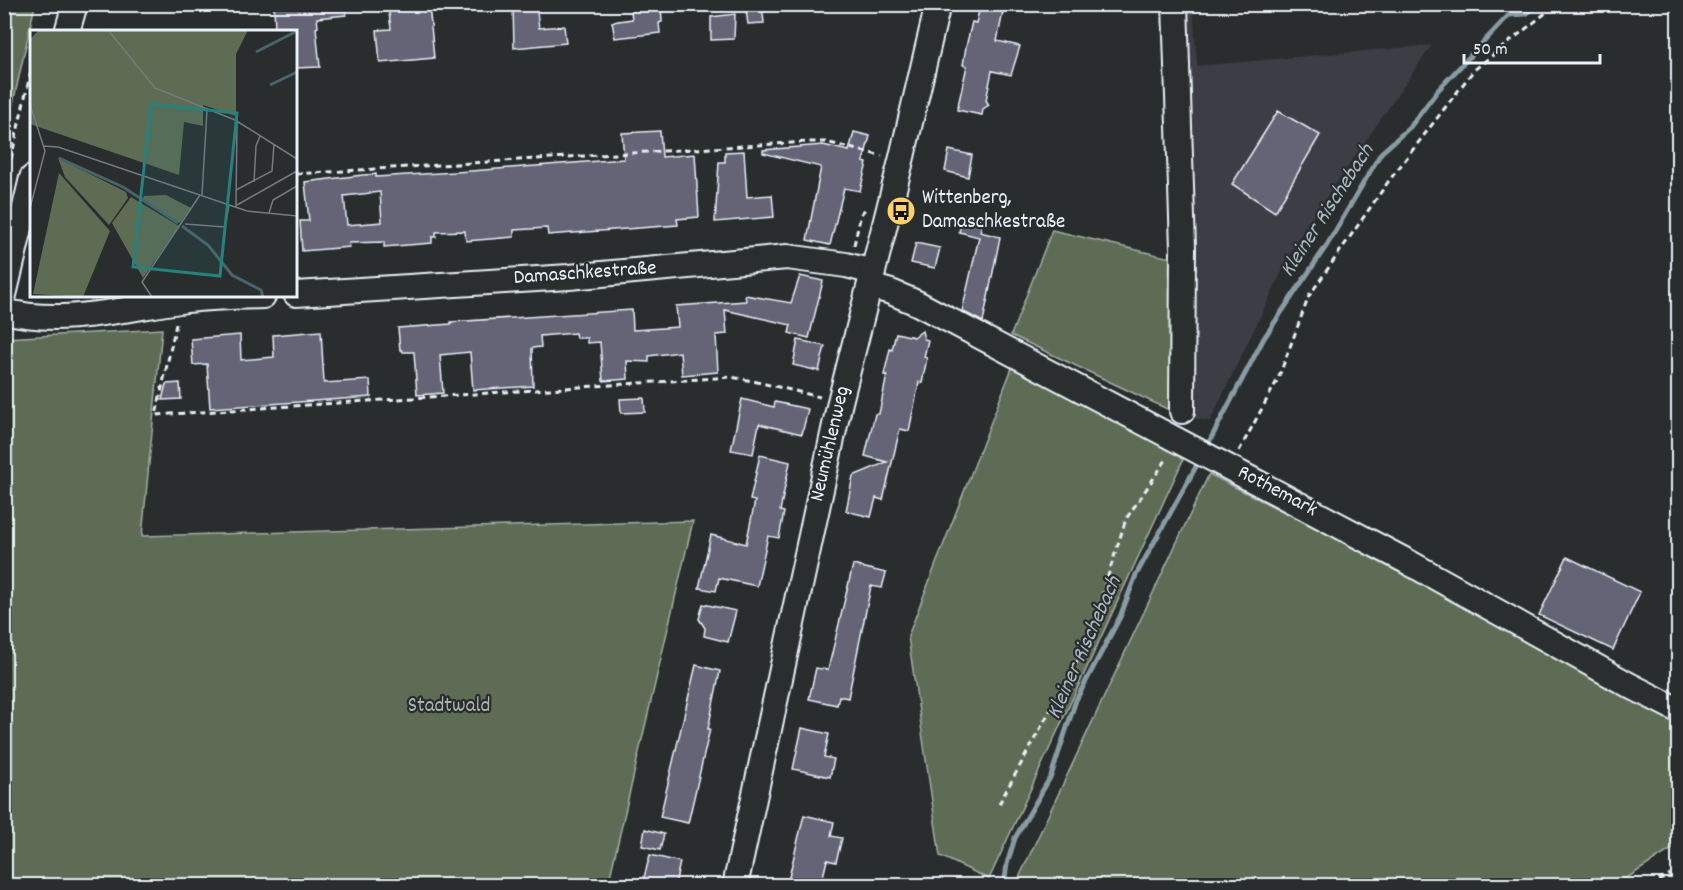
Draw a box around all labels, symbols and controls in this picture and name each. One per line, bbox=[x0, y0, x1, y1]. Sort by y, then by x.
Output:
scale bar bbox=[1464, 27, 1600, 65]
inset map bbox=[30, 30, 297, 297]
text: 50 m bbox=[1473, 38, 1508, 63]
water label: Kleiner Rischebach bbox=[1273, 137, 1383, 284]
place label: Wittenberg, Damaschkestraße bbox=[922, 184, 1065, 238]
bus stop icon: Wittenberg, Damaschkestraße bbox=[885, 195, 917, 227]
street label: Damaschkestraße bbox=[513, 254, 657, 294]
street label: Neumühlenweg bbox=[803, 383, 859, 505]
street label: Rothemark bbox=[1232, 458, 1322, 526]
water label: Kleiner Rischebach bbox=[1040, 571, 1131, 724]
park label: Stadtwald bbox=[408, 692, 490, 722]

